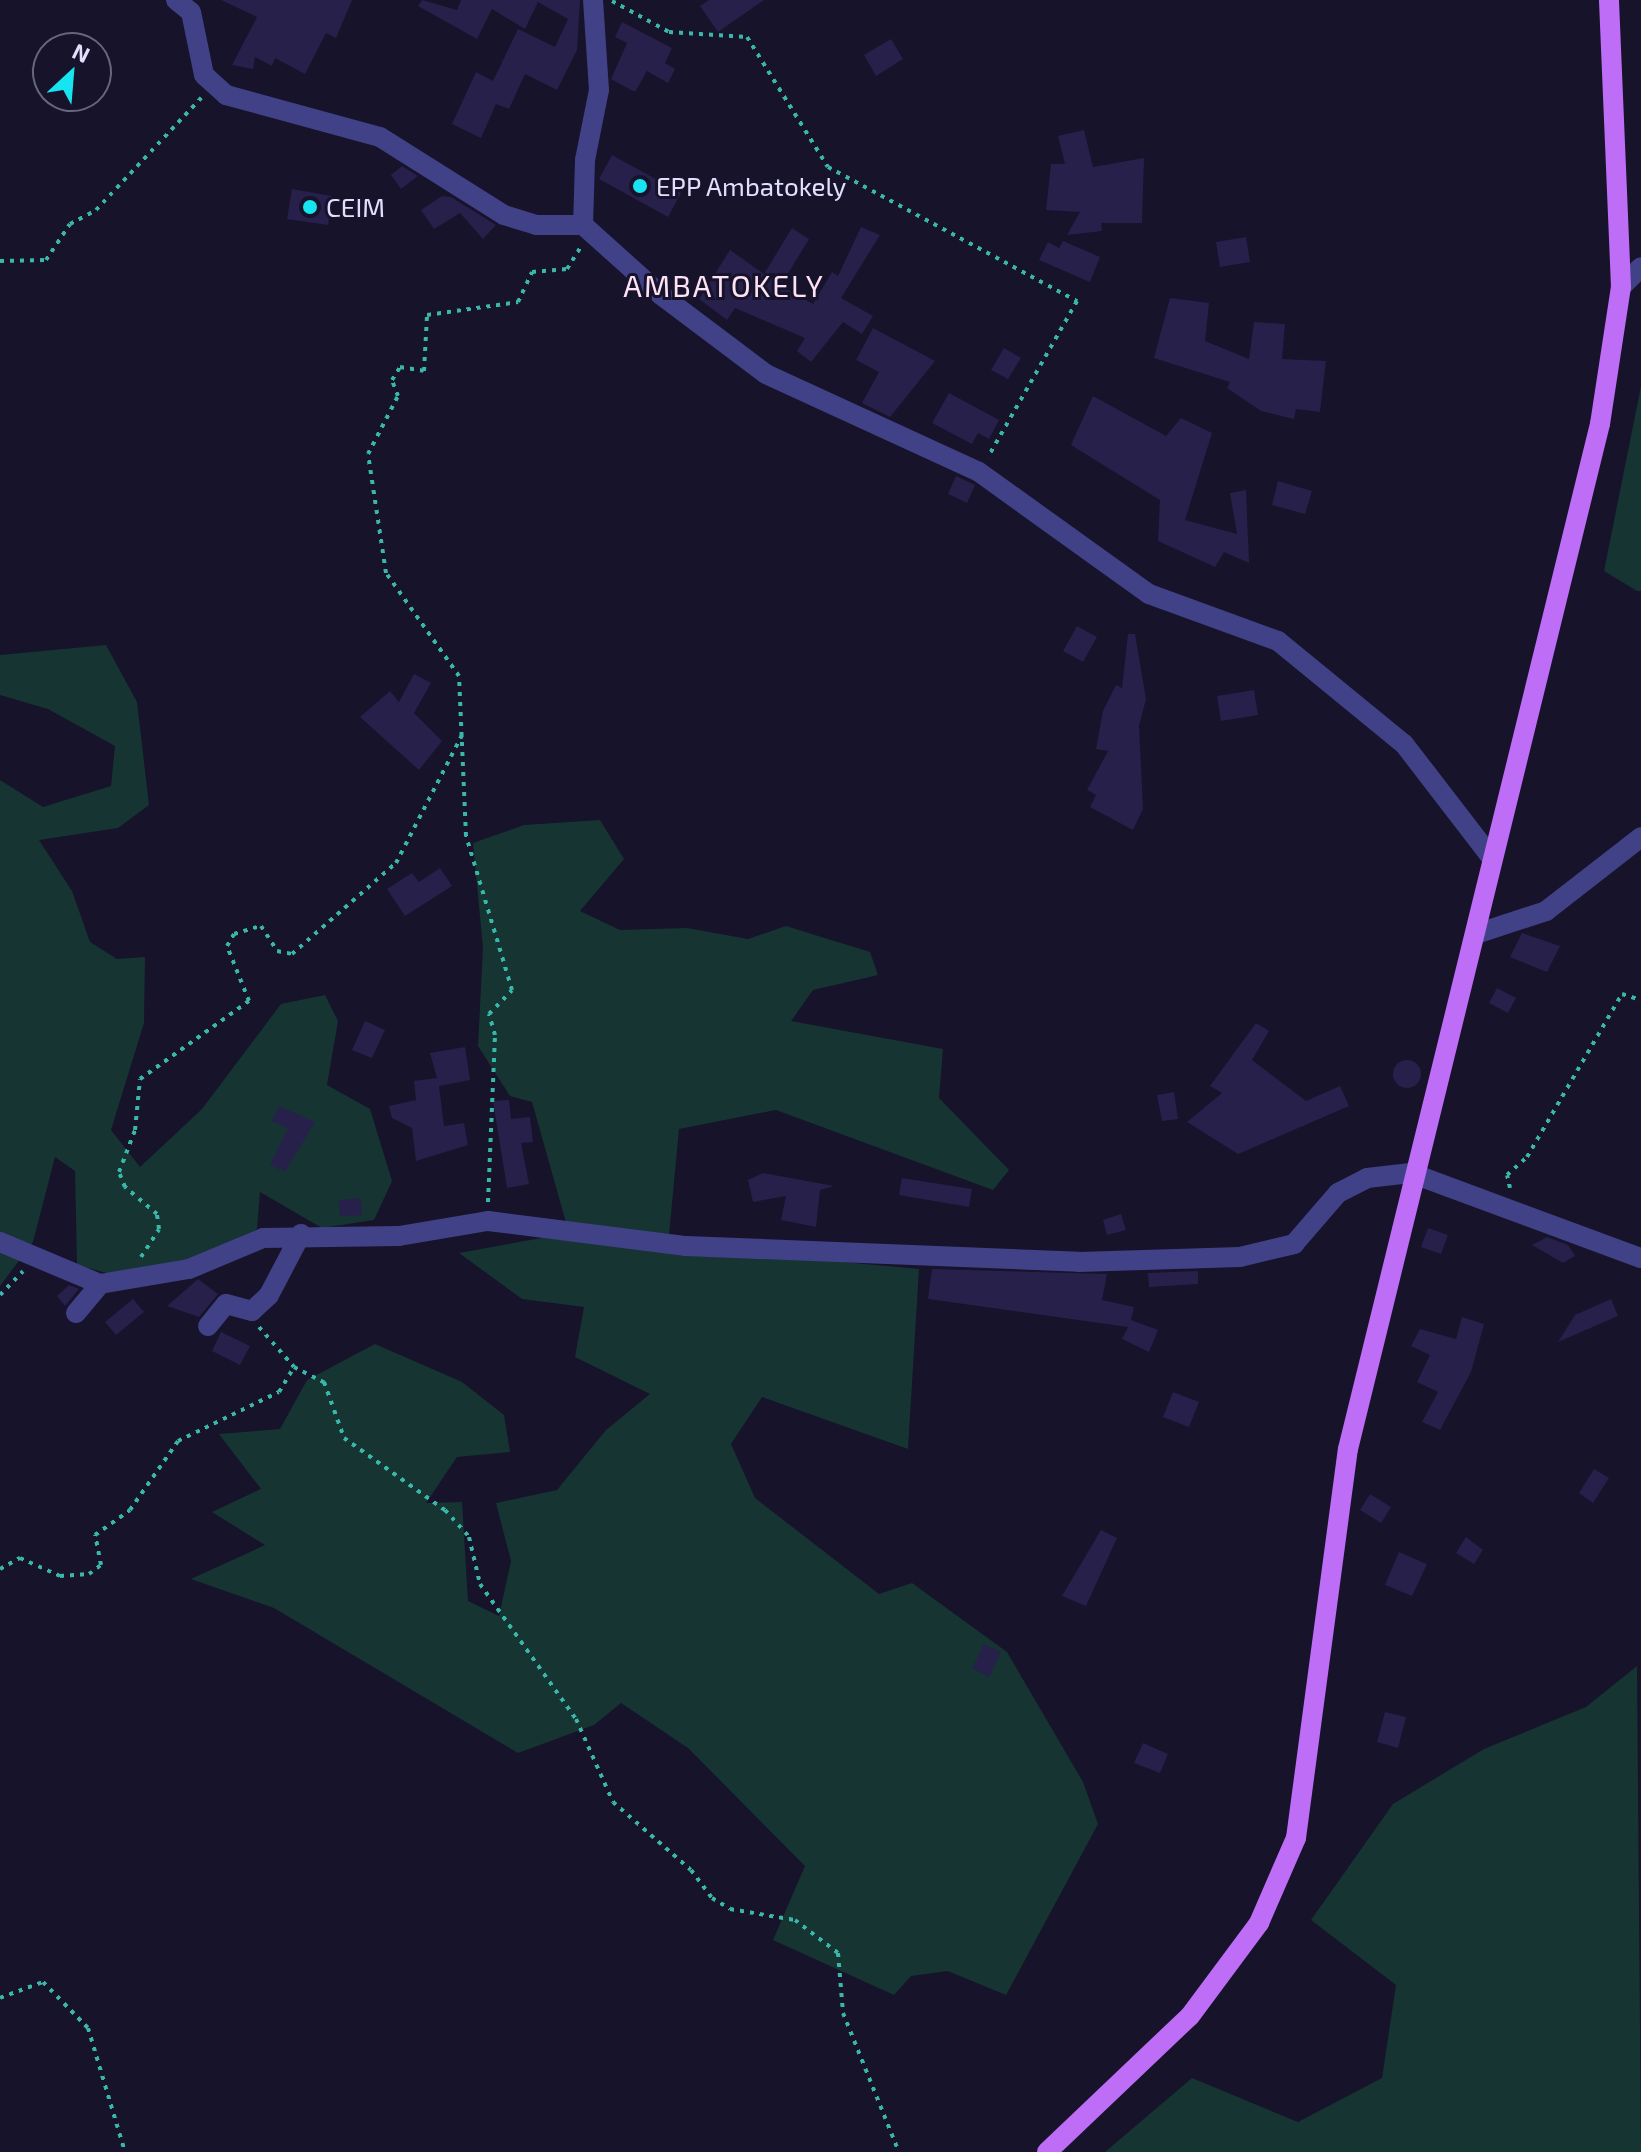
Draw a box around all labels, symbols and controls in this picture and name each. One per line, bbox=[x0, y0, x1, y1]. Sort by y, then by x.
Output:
north arrow bbox=[32, 32, 112, 112]
text: N bbox=[69, 37, 94, 67]
place label: EPP Ambatokely bbox=[656, 170, 847, 202]
marker: EPP Ambatokely bbox=[631, 177, 649, 195]
place label: CEIM bbox=[326, 191, 385, 223]
marker: CEIM bbox=[301, 198, 319, 216]
district label: AMBATOKELY bbox=[623, 267, 825, 303]

